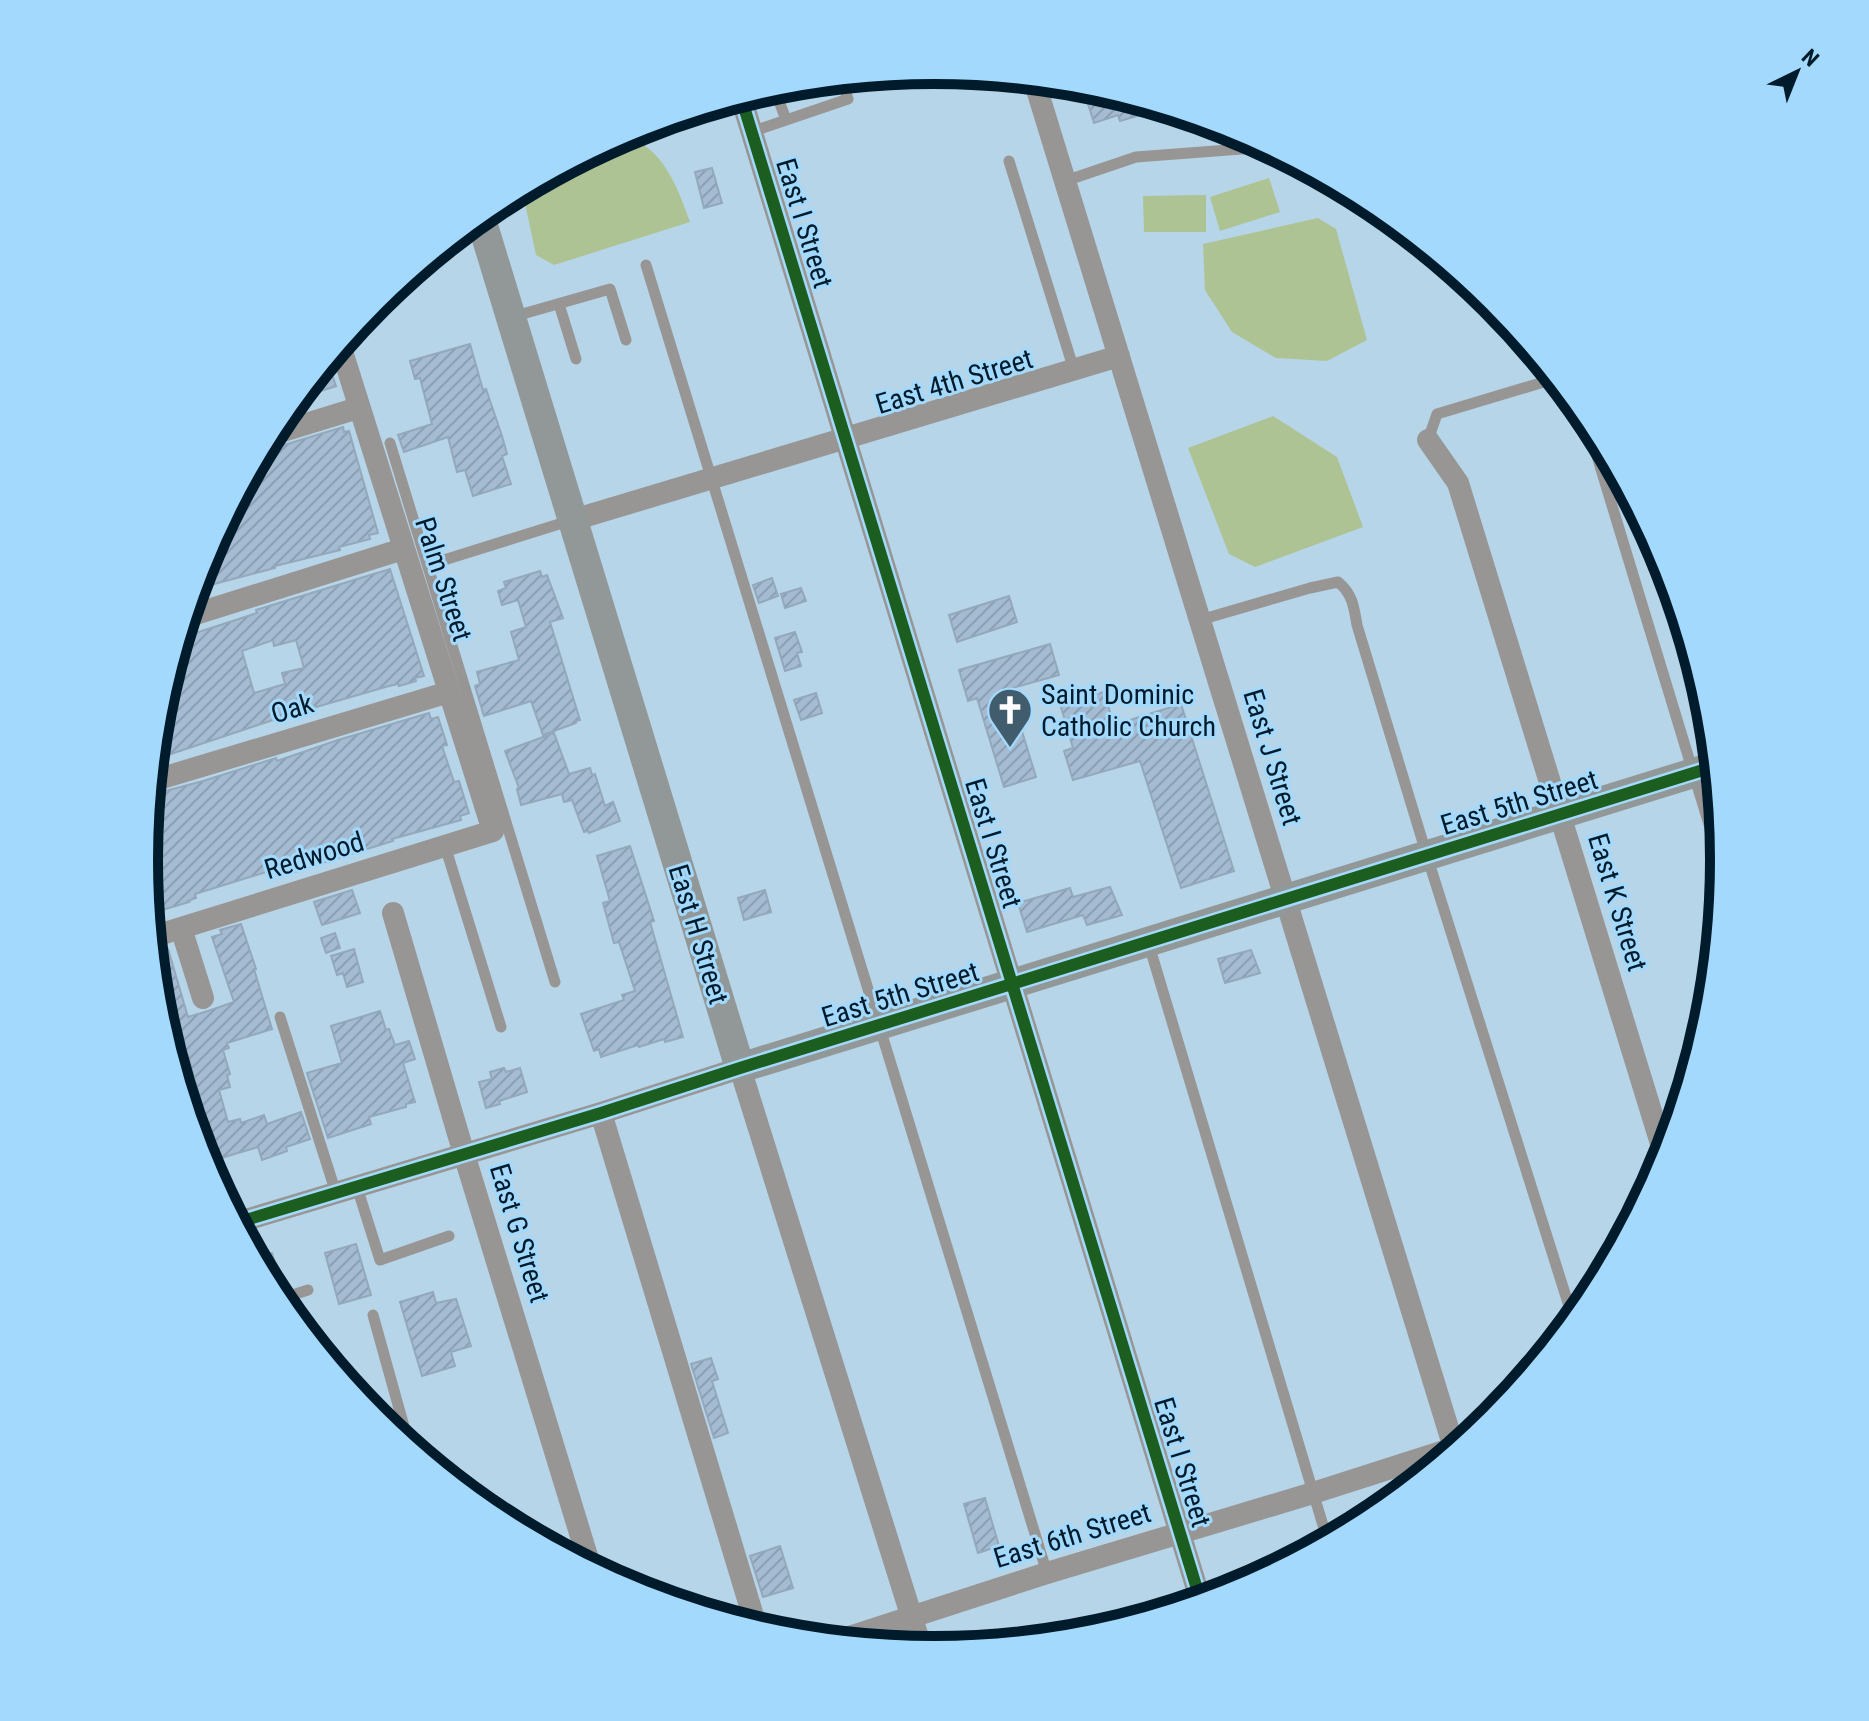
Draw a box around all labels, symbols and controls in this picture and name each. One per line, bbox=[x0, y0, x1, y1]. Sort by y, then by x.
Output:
north arrow bbox=[1757, 32, 1837, 112]
text: N bbox=[1797, 44, 1824, 71]
street label: East I Street bbox=[769, 154, 840, 292]
street label: East 4th Street bbox=[872, 342, 1037, 421]
street label: Palm Street bbox=[408, 513, 479, 645]
place label: Saint Dominic Catholic Church bbox=[1041, 678, 1216, 743]
street label: East J Street bbox=[1236, 685, 1309, 829]
street label: Oak bbox=[267, 686, 318, 731]
church icon: Saint Dominic Catholic Church bbox=[986, 686, 1034, 749]
street label: East 5th Street bbox=[1437, 763, 1602, 842]
street label: East I Street bbox=[958, 774, 1029, 912]
street label: Redwood bbox=[261, 825, 368, 886]
street label: East K Street bbox=[1581, 829, 1654, 975]
street label: East H Street bbox=[662, 860, 735, 1008]
street label: East 5th Street bbox=[818, 955, 983, 1034]
street label: East G Street bbox=[483, 1160, 556, 1307]
street label: East I Street bbox=[1147, 1393, 1218, 1531]
street label: East 6th Street bbox=[990, 1496, 1155, 1575]

